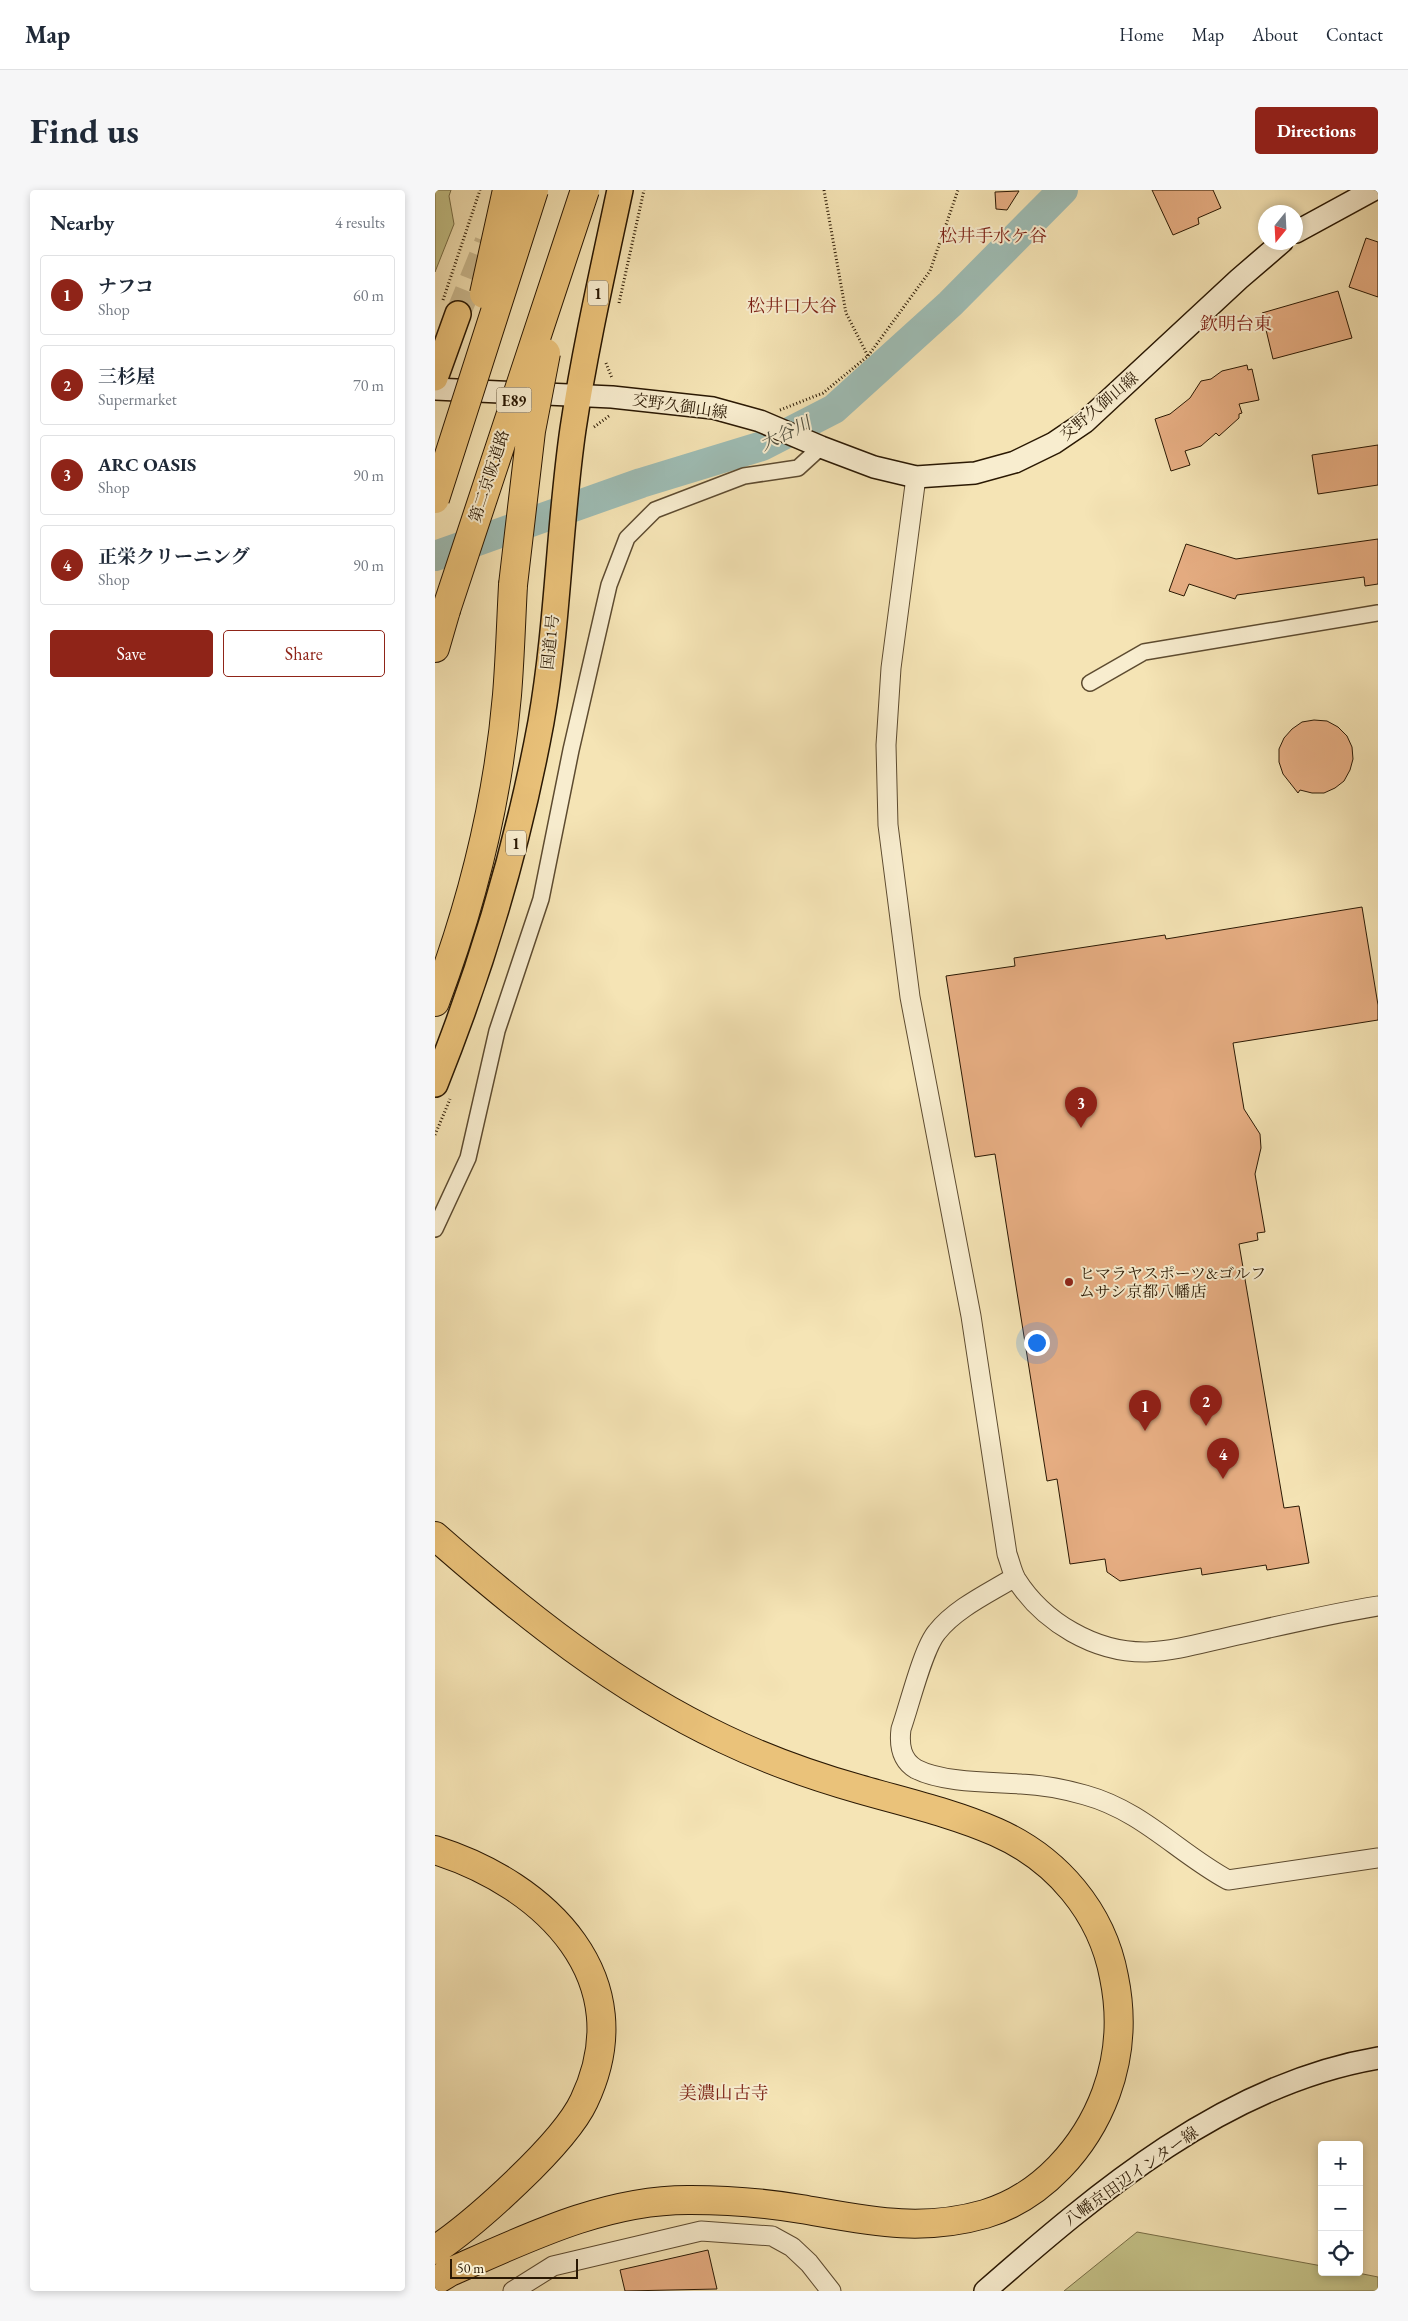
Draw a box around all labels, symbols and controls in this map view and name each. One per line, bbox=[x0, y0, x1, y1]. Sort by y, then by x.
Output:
text: Map bbox=[25, 19, 70, 50]
text: Home bbox=[1119, 23, 1164, 46]
text: Map bbox=[1192, 23, 1224, 46]
text: About bbox=[1252, 23, 1298, 46]
text: Contact bbox=[1326, 23, 1383, 46]
button: Directions bbox=[1255, 107, 1378, 154]
text: Find us bbox=[30, 108, 139, 153]
north arrow bbox=[1258, 205, 1303, 250]
text: Nearby bbox=[50, 209, 114, 236]
text: 4 results bbox=[335, 212, 385, 233]
district label: 松井手水ケ谷 bbox=[939, 224, 1047, 247]
text: ナフコ bbox=[98, 274, 154, 299]
road number: 1 bbox=[588, 280, 608, 306]
text: 1 bbox=[63, 285, 71, 306]
text: 60 m bbox=[353, 285, 384, 306]
district label: 松井口大谷 bbox=[747, 294, 837, 317]
text: Shop bbox=[98, 299, 130, 320]
district label: 欽明台東 bbox=[1200, 312, 1272, 335]
text: 三杉屋 bbox=[98, 364, 155, 389]
street label: 交野久御山線 bbox=[1055, 367, 1143, 445]
text: 2 bbox=[63, 375, 71, 396]
text: 70 m bbox=[353, 375, 384, 396]
road number: E89 bbox=[497, 388, 531, 412]
text: Supermarket bbox=[98, 389, 177, 410]
street label: 交野久御山線 bbox=[631, 389, 729, 423]
water label: 大谷川 bbox=[756, 410, 816, 455]
street label: 第二京阪道路 bbox=[464, 427, 514, 525]
text: ARC OASIS bbox=[98, 452, 196, 477]
text: 3 bbox=[63, 465, 71, 486]
text: 90 m bbox=[353, 465, 384, 486]
text: Shop bbox=[98, 477, 130, 498]
text: 正栄クリーニング bbox=[98, 544, 250, 569]
text: 4 bbox=[63, 555, 71, 576]
text: 90 m bbox=[353, 555, 384, 576]
text: Shop bbox=[98, 569, 130, 590]
street label: 国道1号 bbox=[537, 613, 563, 671]
button: Save bbox=[50, 630, 213, 677]
button: Share bbox=[223, 630, 385, 677]
road number: 1 bbox=[506, 830, 526, 856]
pin: 3 bbox=[1065, 1087, 1097, 1128]
place label: ヒマラヤスポーツ&ゴルフ ムサシ京都八幡店 bbox=[1079, 1263, 1266, 1302]
marker: ヒマラヤスポーツ&ゴルフ ムサシ京都八幡店 bbox=[1063, 1276, 1075, 1288]
your location bbox=[1024, 1330, 1050, 1356]
pin: 2 bbox=[1190, 1385, 1222, 1426]
pin: 1 bbox=[1129, 1390, 1161, 1431]
pin: 4 bbox=[1207, 1438, 1239, 1479]
district label: 美濃山古寺 bbox=[679, 2081, 769, 2104]
street label: 八幡京田辺インター線 bbox=[1060, 2122, 1202, 2230]
map controls bbox=[1318, 2141, 1363, 2276]
button: + bbox=[1318, 2141, 1363, 2186]
button: − bbox=[1318, 2186, 1363, 2231]
button: locate bbox=[1318, 2231, 1363, 2276]
scale bar bbox=[450, 2256, 577, 2279]
text: 50 m bbox=[457, 2259, 484, 2277]

